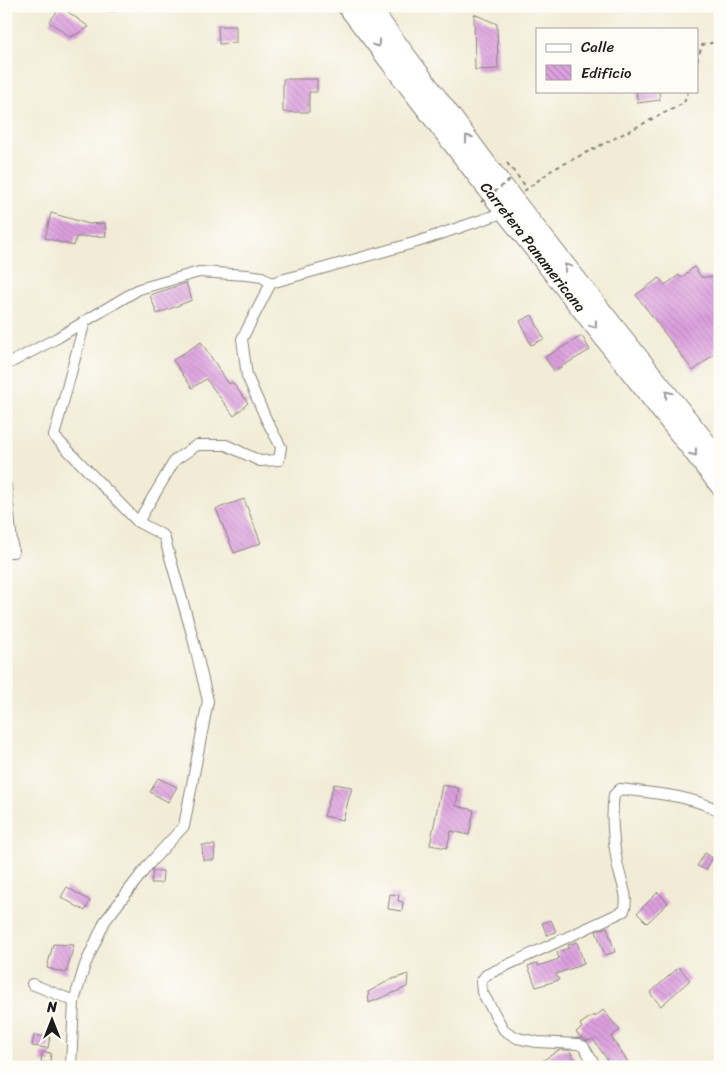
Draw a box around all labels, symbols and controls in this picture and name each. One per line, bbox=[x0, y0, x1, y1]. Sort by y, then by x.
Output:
legend bbox=[536, 28, 698, 92]
text: Calle bbox=[581, 34, 614, 60]
one-way arrow bbox=[371, 38, 380, 48]
text: Edificio bbox=[581, 60, 632, 86]
one-way arrow bbox=[465, 135, 473, 144]
street label: Carretera Panamericana bbox=[473, 176, 593, 318]
one-way arrow bbox=[563, 263, 572, 272]
one-way arrow bbox=[588, 320, 597, 329]
one-way arrow bbox=[665, 391, 673, 400]
one-way arrow bbox=[688, 447, 697, 457]
text: N bbox=[46, 995, 57, 1020]
north arrow bbox=[28, 996, 78, 1046]

